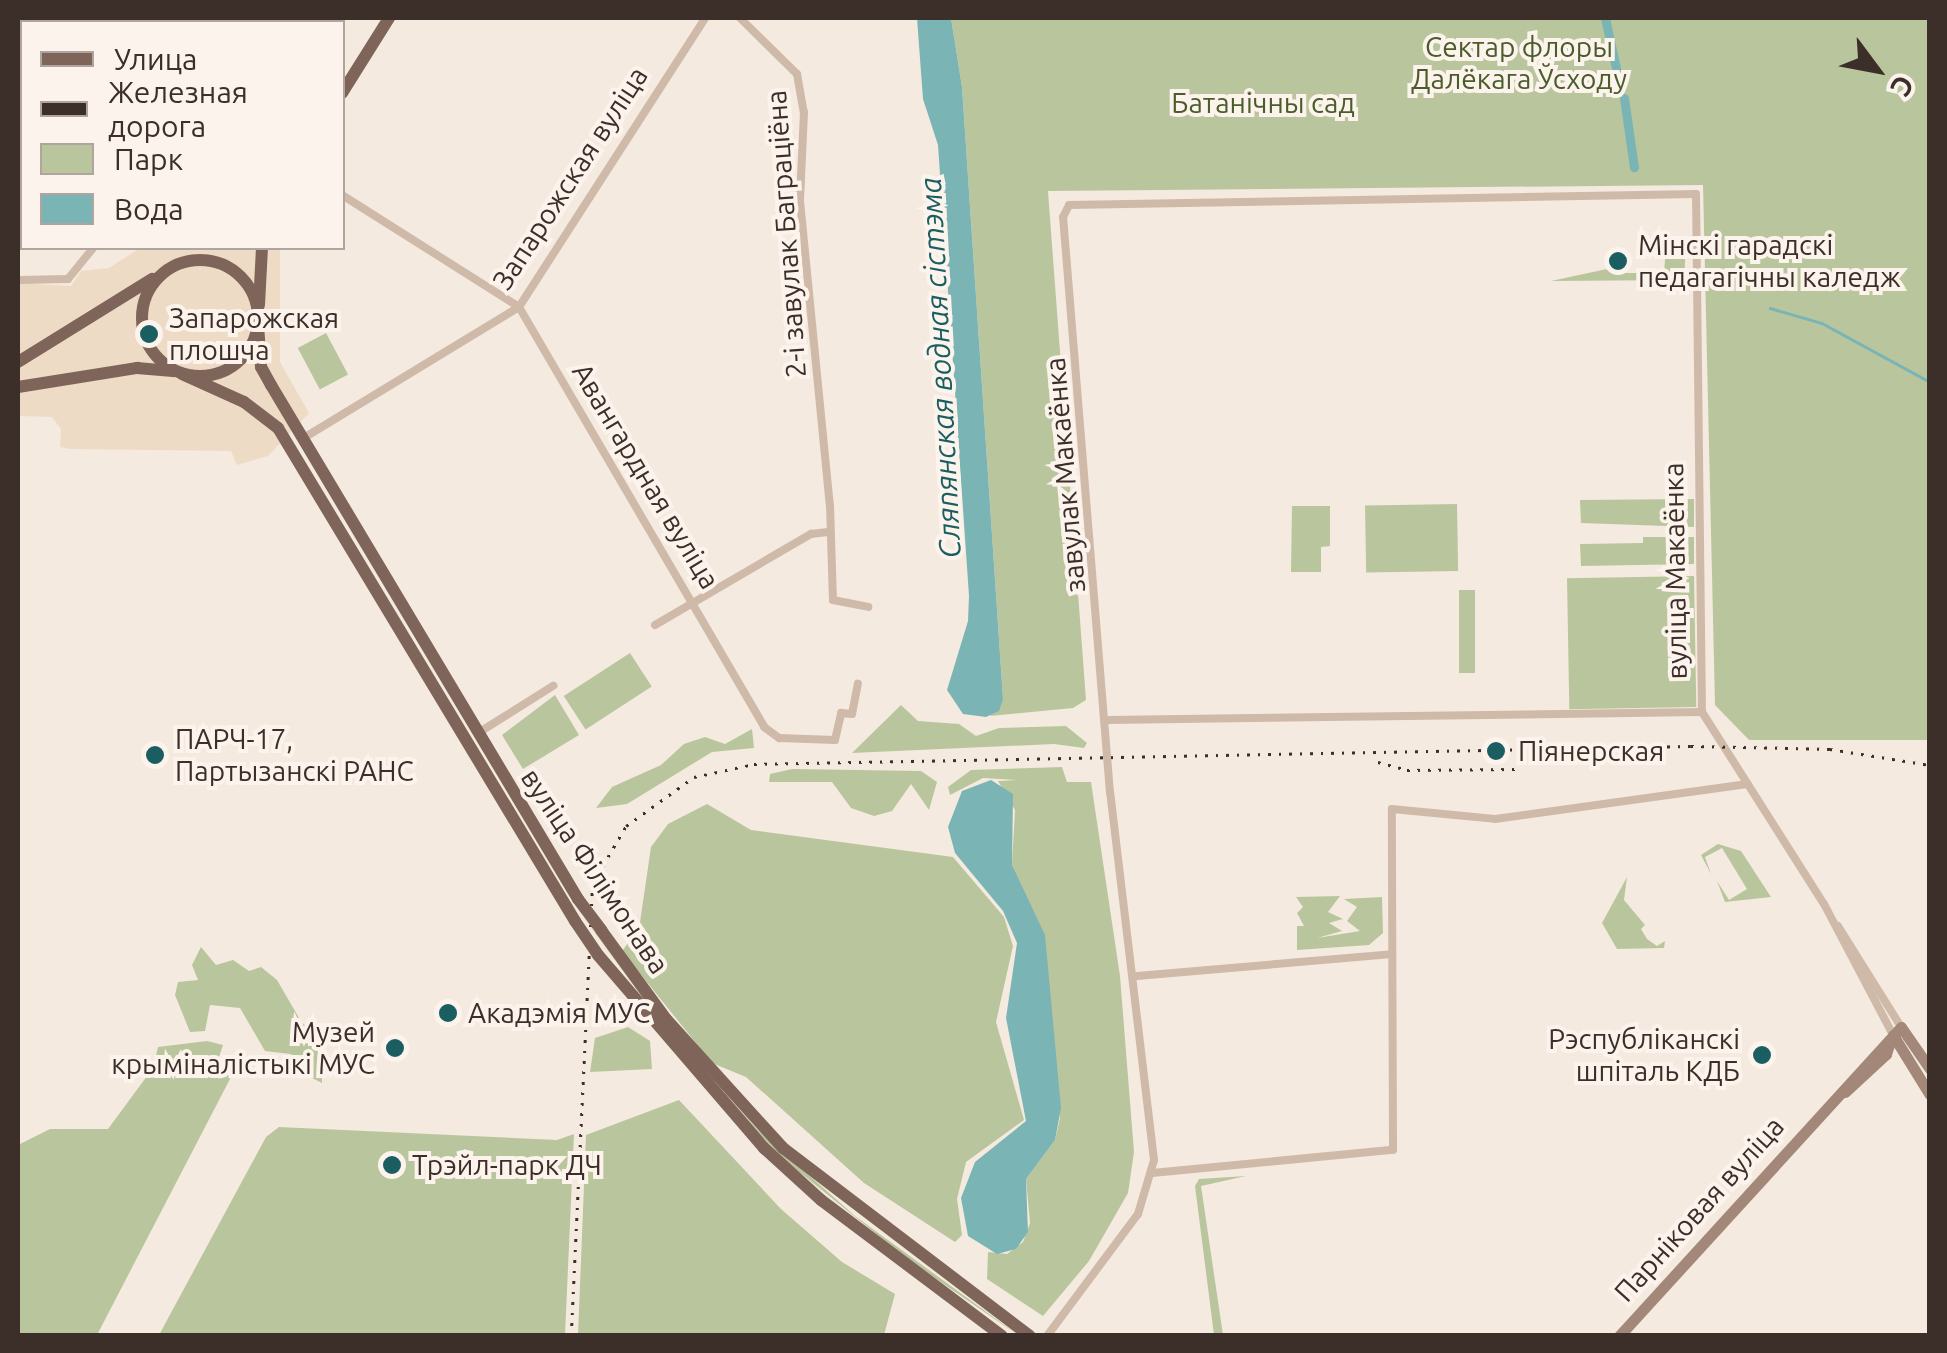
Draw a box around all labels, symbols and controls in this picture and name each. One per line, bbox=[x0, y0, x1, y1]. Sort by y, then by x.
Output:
legend bbox=[20, 20, 345, 250]
north arrow bbox=[1827, 20, 1927, 120]
park label: Сектар флоры Далёкага Ўсходу bbox=[1411, 30, 1627, 96]
text: Улица bbox=[114, 42, 198, 76]
street label: Запарожская вуліца bbox=[485, 60, 655, 296]
text: С bbox=[1885, 70, 1921, 102]
text: Железная дорога bbox=[108, 75, 248, 143]
park label: Батанічны сад bbox=[1171, 86, 1355, 120]
street label: 2-і завулак Баграціёна bbox=[759, 89, 813, 379]
text: Парк bbox=[114, 142, 183, 176]
water label: Сляпянская водная сістэма bbox=[912, 177, 968, 559]
text: Вода bbox=[114, 192, 184, 226]
place label: Мінскі гарадскі педагагічны каледж bbox=[1638, 228, 1901, 294]
marker: Мінскі гарадскі педагагічны каледж bbox=[1607, 250, 1629, 272]
place label: Запарожская плошча bbox=[169, 301, 339, 367]
marker: Запарожская плошча bbox=[138, 323, 160, 345]
street label: завулак Макаёнка bbox=[1038, 356, 1092, 594]
street label: Авангардная вуліца bbox=[565, 357, 727, 595]
street label: вуліца Макаёнка bbox=[1656, 462, 1694, 680]
place label: ПАРЧ-17, Партызанскі РАНС bbox=[175, 722, 414, 788]
place label: Піянерская bbox=[1518, 734, 1664, 768]
marker: Піянерская bbox=[1483, 738, 1509, 764]
marker: ПАРЧ-17, Партызанскі РАНС bbox=[144, 744, 166, 766]
street label: вуліца Філімонава bbox=[514, 762, 676, 980]
place label: Акадэмія МУС bbox=[468, 996, 650, 1030]
marker: Акадэмія МУС bbox=[437, 1002, 459, 1024]
place label: Музей крыміналістыкі МУС bbox=[111, 1015, 375, 1081]
place label: Рэспубліканскі шпіталь КДБ bbox=[1548, 1022, 1740, 1088]
marker: Музей крыміналістыкі МУС bbox=[384, 1037, 406, 1059]
marker: Рэспубліканскі шпіталь КДБ bbox=[1749, 1042, 1775, 1068]
street label: Парніковая вуліца bbox=[1607, 1110, 1791, 1308]
place label: Трэйл-парк ДЧ bbox=[412, 1148, 602, 1182]
marker: Трэйл-парк ДЧ bbox=[381, 1154, 403, 1176]

